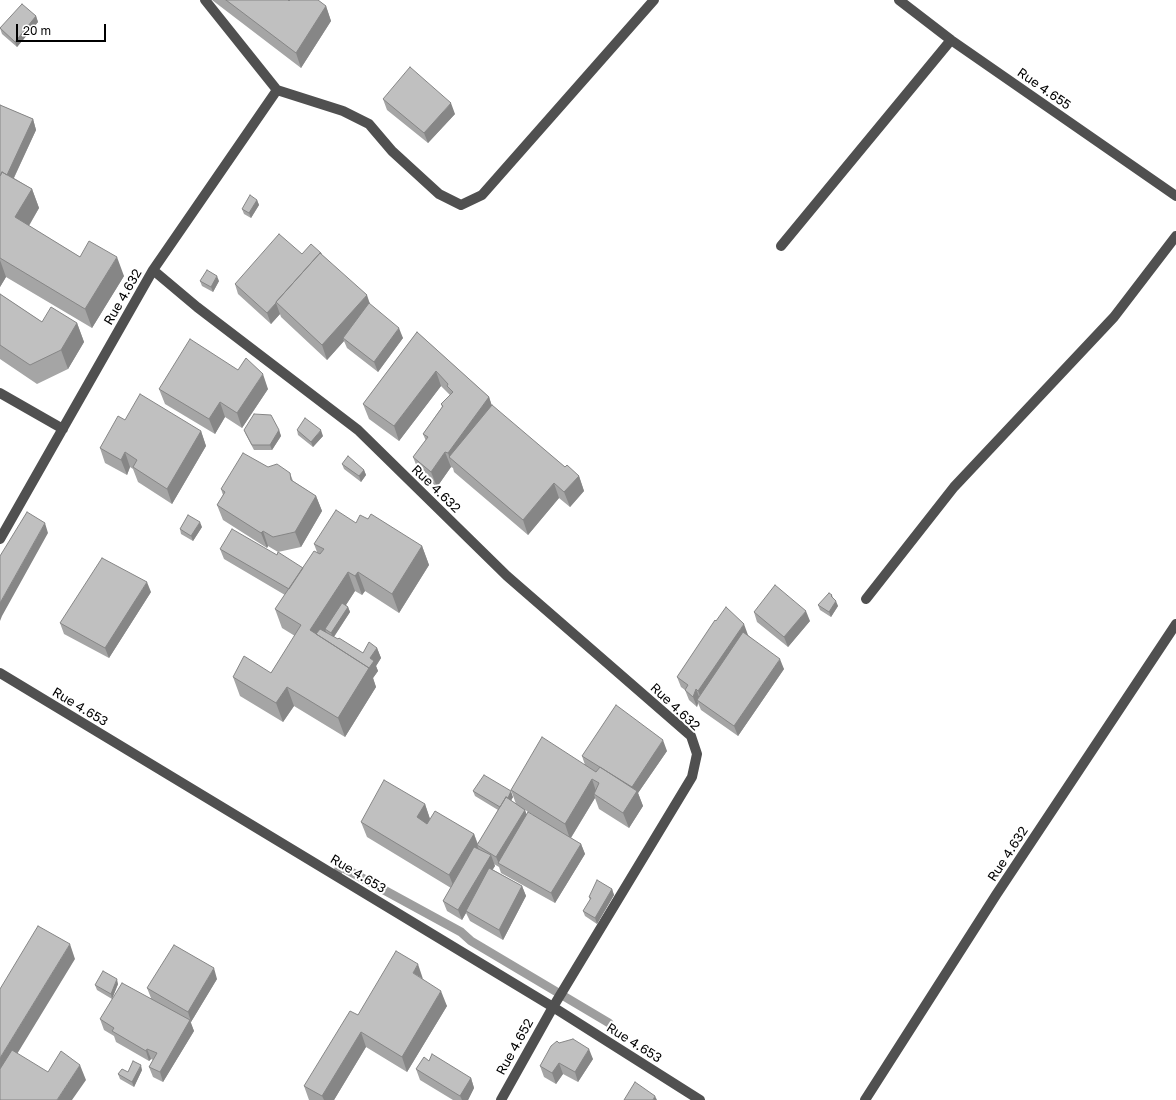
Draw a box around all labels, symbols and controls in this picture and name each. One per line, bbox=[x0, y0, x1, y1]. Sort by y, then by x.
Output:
scale bar bbox=[18, 16, 108, 42]
text: 20 m bbox=[23, 23, 51, 38]
street label: Rue 4.655 bbox=[1014, 65, 1074, 113]
street label: Rue 4.632 bbox=[101, 266, 145, 328]
street label: Rue 4.632 bbox=[408, 462, 464, 516]
street label: Rue 4.632 bbox=[647, 680, 703, 734]
street label: Rue 4.653 bbox=[49, 684, 111, 730]
street label: Rue 4.632 bbox=[985, 824, 1031, 884]
street label: Rue 4.653 bbox=[327, 851, 389, 897]
street label: Rue 4.652 bbox=[493, 1016, 537, 1078]
street label: Rue 4.653 bbox=[604, 1020, 664, 1066]

